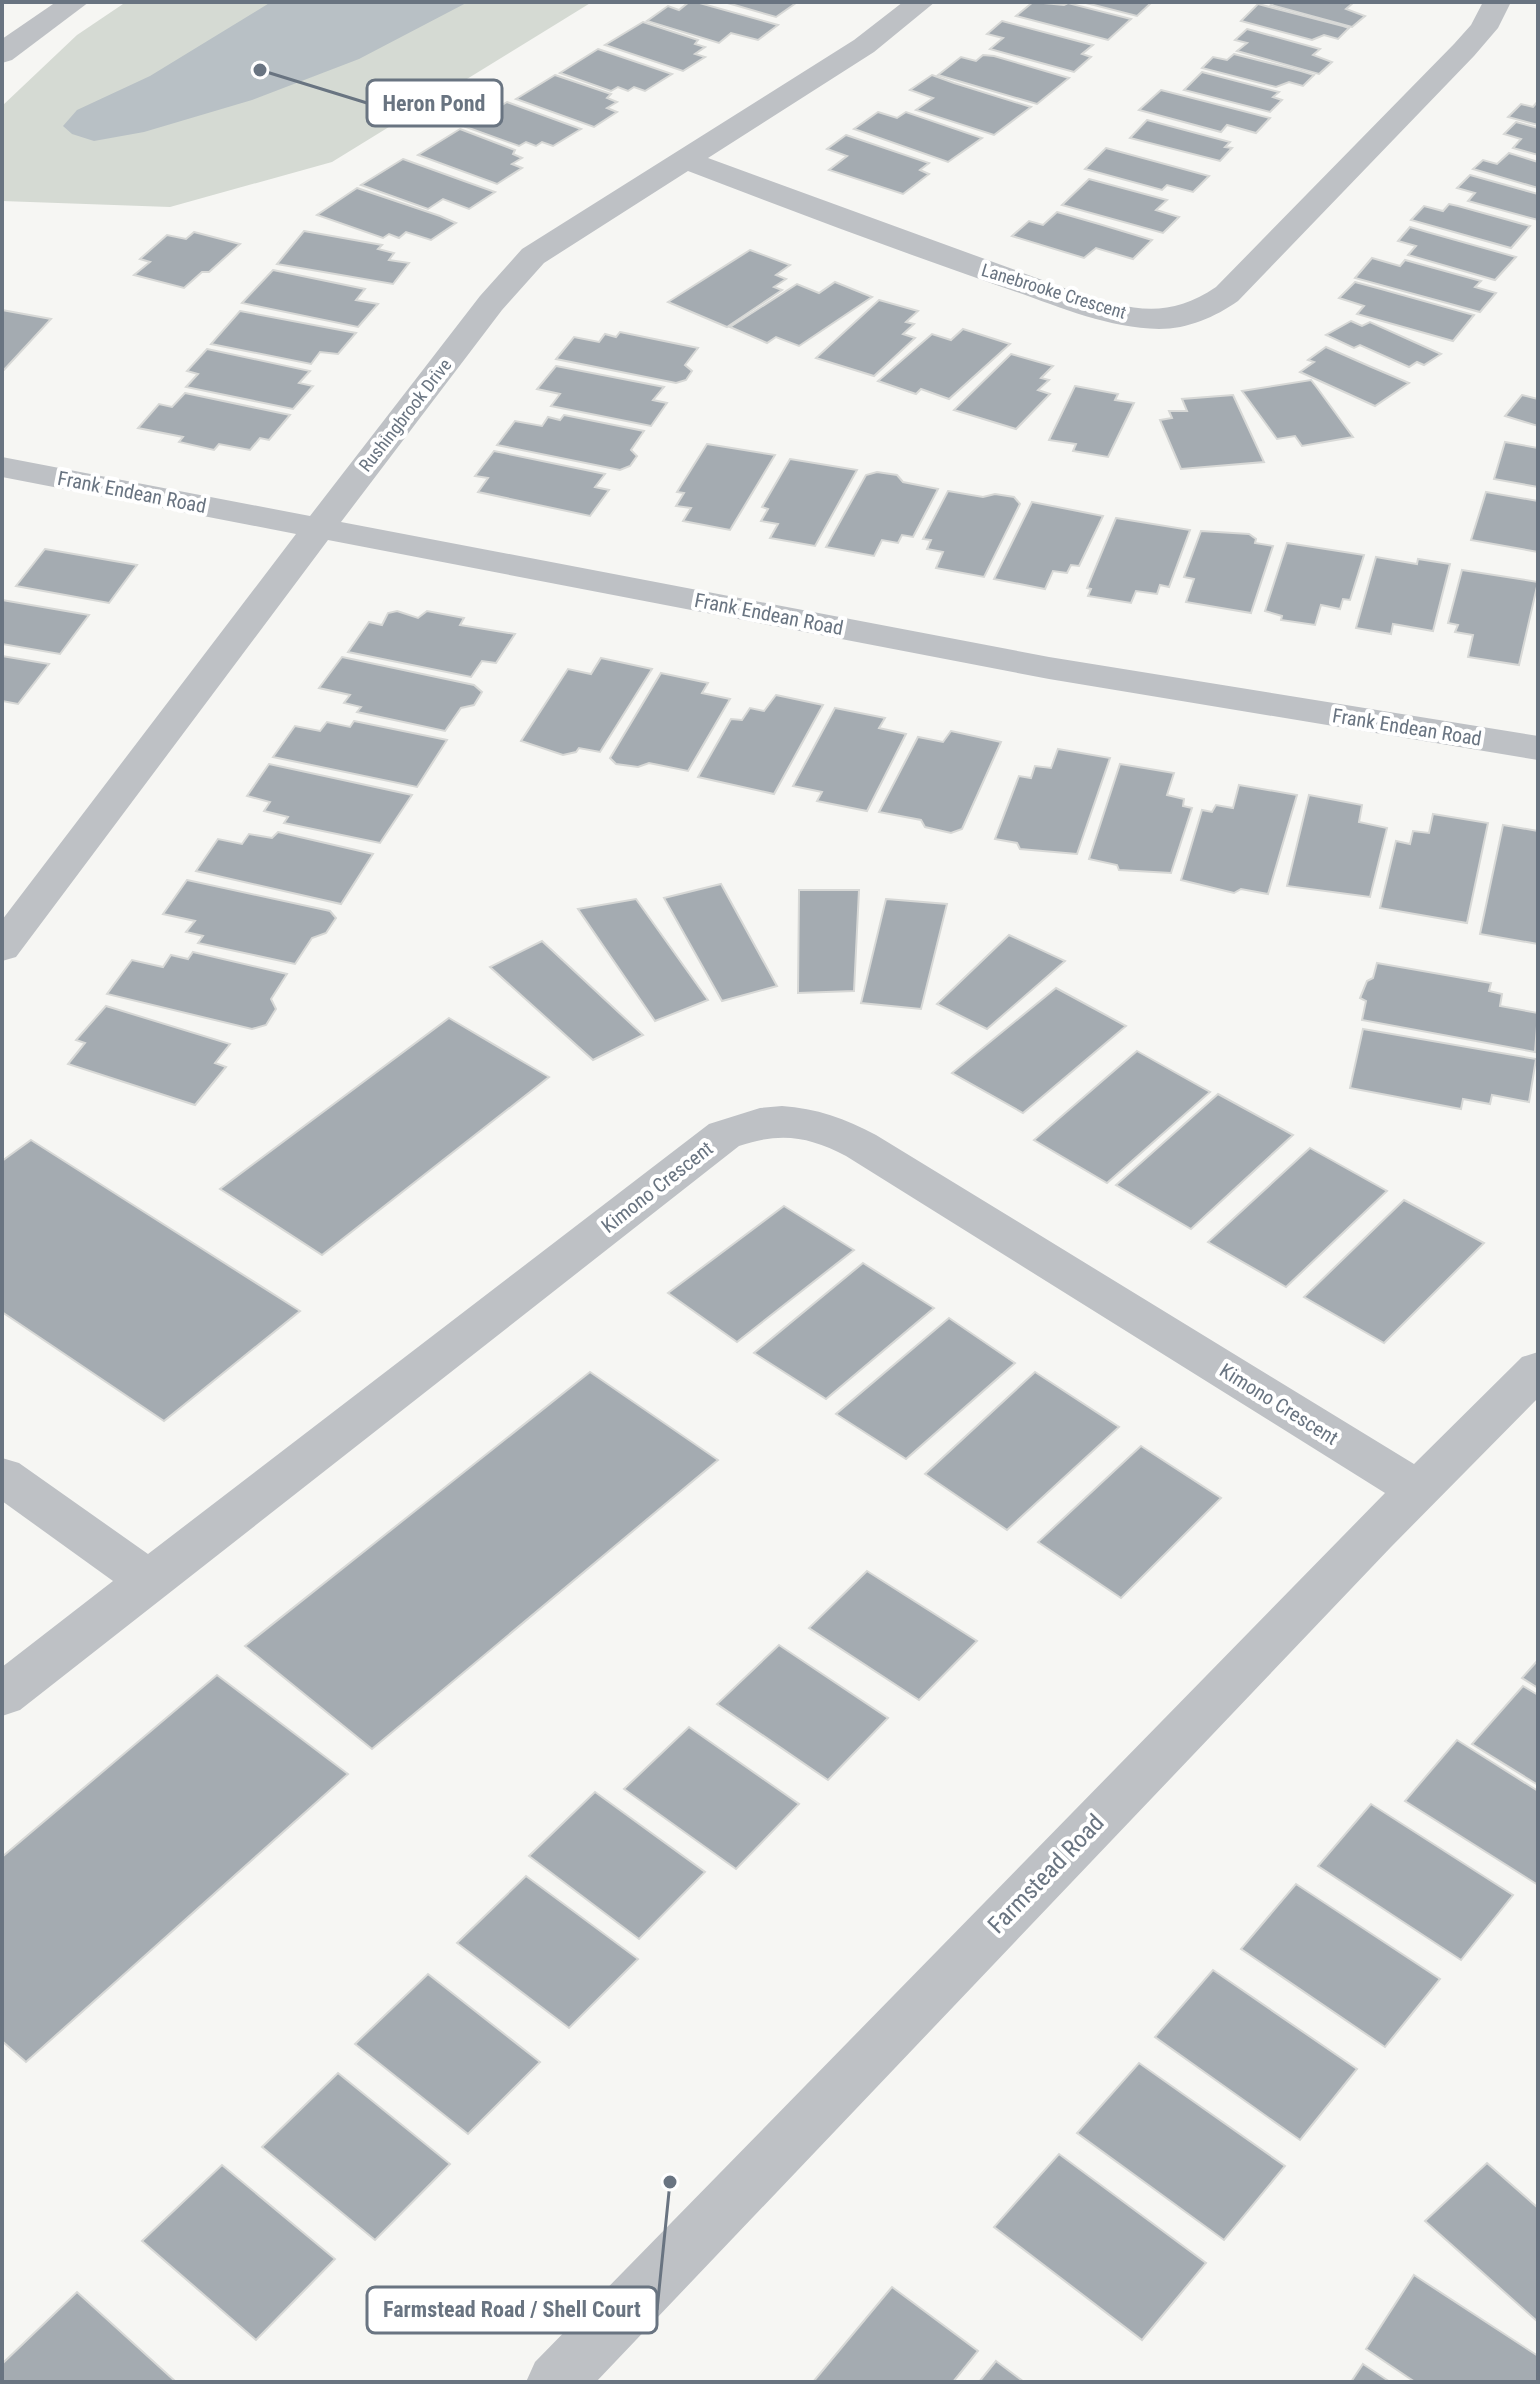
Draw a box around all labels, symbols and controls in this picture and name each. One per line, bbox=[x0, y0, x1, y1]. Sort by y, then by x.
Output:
callout: Heron Pond bbox=[367, 80, 502, 126]
text: Heron Pond bbox=[383, 91, 485, 116]
street label: Lanebrooke Crescent bbox=[979, 259, 1129, 323]
street label: Rushingbrook Drive bbox=[354, 354, 456, 476]
street label: Frank Endean Road bbox=[56, 466, 208, 518]
street label: Frank Endean Road bbox=[693, 588, 845, 640]
street label: Frank Endean Road bbox=[1331, 703, 1483, 751]
street label: Kimono Crescent bbox=[596, 1136, 718, 1238]
street label: Kimono Crescent bbox=[1215, 1358, 1343, 1450]
street label: Farmstead Road bbox=[982, 1809, 1110, 1939]
callout: Farmstead Road / Shell Court bbox=[367, 2287, 657, 2333]
text: Farmstead Road / Shell Court bbox=[383, 2297, 641, 2322]

